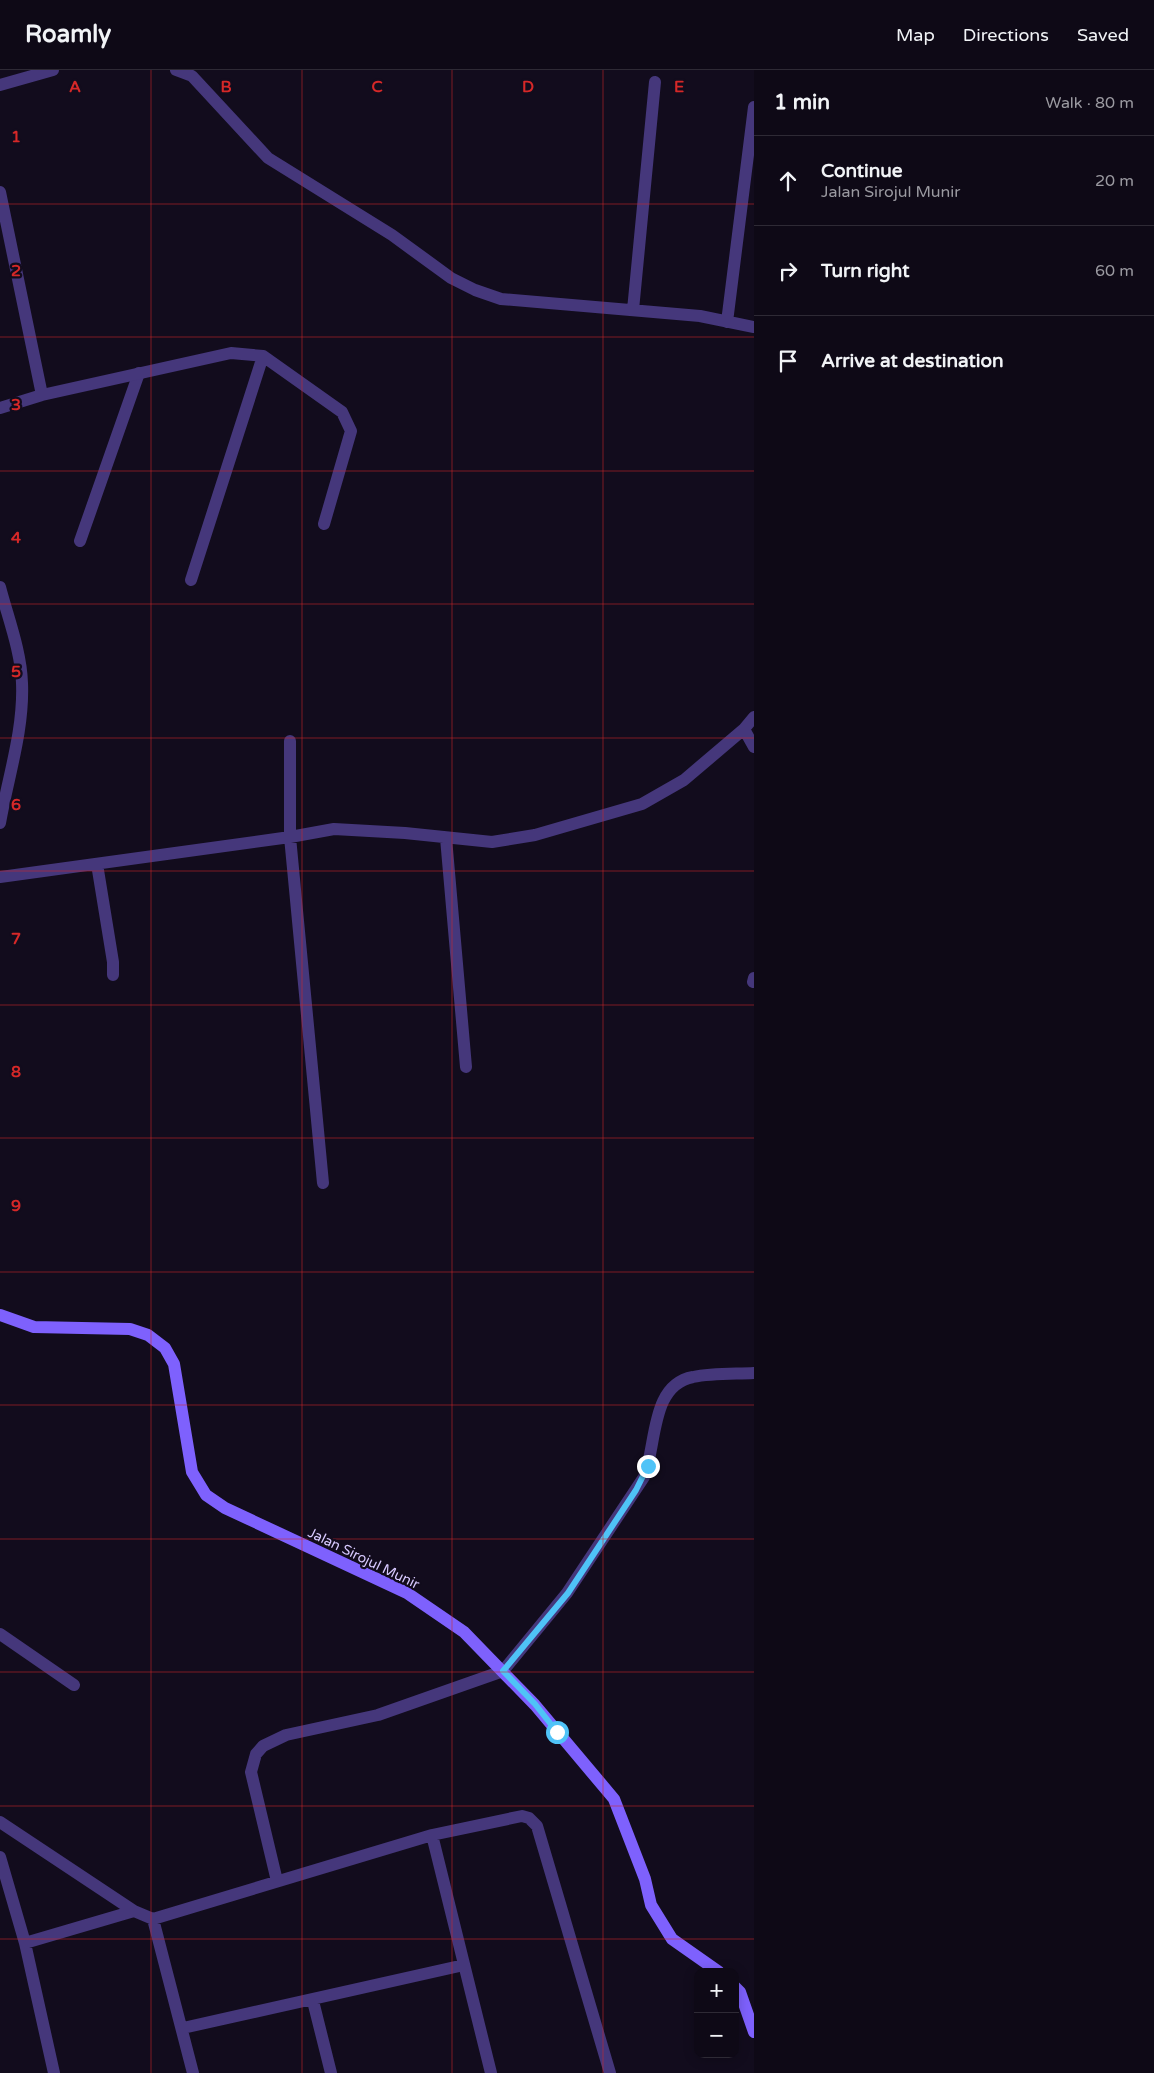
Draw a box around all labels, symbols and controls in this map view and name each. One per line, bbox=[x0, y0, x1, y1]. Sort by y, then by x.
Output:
text: Roamly bbox=[25, 20, 111, 49]
text: Map bbox=[896, 24, 935, 46]
text: Directions bbox=[963, 24, 1049, 46]
text: Saved bbox=[1077, 24, 1129, 46]
text: A bbox=[69, 77, 81, 97]
text: B bbox=[220, 77, 232, 97]
text: C bbox=[371, 77, 383, 97]
text: D bbox=[522, 77, 534, 97]
text: E bbox=[674, 77, 684, 97]
text: 1 min bbox=[774, 90, 830, 115]
text: Walk · 80 m bbox=[1045, 93, 1134, 113]
text: 1 bbox=[11, 127, 21, 147]
text: Continue bbox=[821, 160, 903, 182]
icon: ahead bbox=[774, 167, 802, 195]
text: 20 m bbox=[1095, 171, 1134, 191]
text: Jalan Sirojul Munir bbox=[821, 182, 960, 202]
icon: right bbox=[774, 257, 802, 285]
text: Turn right bbox=[821, 260, 909, 282]
text: 2 bbox=[11, 261, 21, 281]
text: 60 m bbox=[1095, 261, 1134, 281]
icon: arrive bbox=[774, 347, 802, 375]
text: Arrive at destination bbox=[821, 350, 1004, 372]
text: 3 bbox=[11, 395, 21, 415]
text: 4 bbox=[11, 528, 21, 548]
text: 5 bbox=[11, 662, 21, 682]
text: 6 bbox=[11, 795, 21, 815]
text: 7 bbox=[11, 929, 21, 949]
text: 8 bbox=[11, 1062, 21, 1082]
text: 9 bbox=[11, 1196, 21, 1216]
route end bbox=[637, 1455, 660, 1478]
street label: Jalan Sirojul Munir bbox=[305, 1524, 423, 1593]
route start bbox=[546, 1721, 569, 1744]
map controls bbox=[694, 1968, 739, 2058]
button: + bbox=[694, 1968, 739, 2013]
button: − bbox=[694, 2013, 739, 2058]

